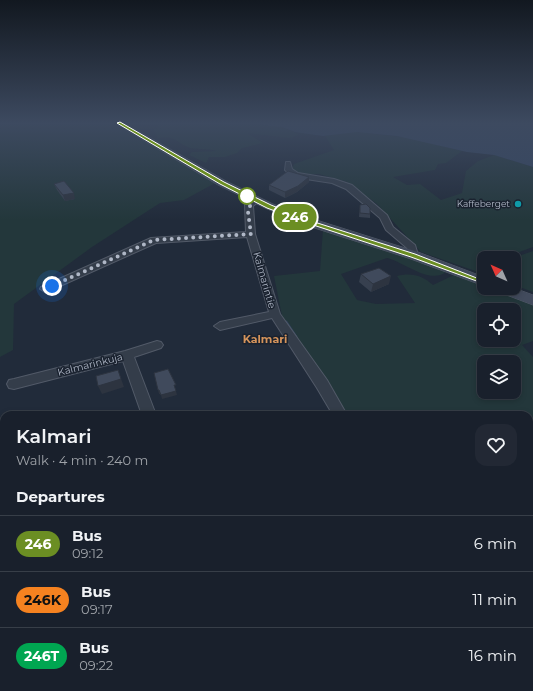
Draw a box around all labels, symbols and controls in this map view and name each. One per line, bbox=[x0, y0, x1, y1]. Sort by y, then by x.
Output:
unlabelled marker bbox=[238, 187, 256, 205]
place label: Kaffeberget bbox=[457, 198, 510, 209]
marker: Kaffeberget bbox=[513, 199, 523, 209]
line badge: 246 bbox=[272, 204, 318, 230]
text: 246 bbox=[282, 208, 308, 226]
street label: Kalmarintie bbox=[250, 250, 279, 310]
north arrow bbox=[477, 251, 521, 295]
map controls bbox=[477, 251, 521, 399]
your location bbox=[42, 276, 62, 296]
button: locate bbox=[477, 303, 521, 347]
district label: Kalmari bbox=[243, 332, 287, 346]
street label: Kalmarinkuja bbox=[56, 350, 124, 379]
button: layers bbox=[477, 355, 521, 399]
button: heart bbox=[475, 424, 517, 466]
text: Kalmari bbox=[16, 425, 92, 448]
text: Walk · 4 min · 240 m bbox=[16, 452, 148, 468]
text: Departures bbox=[16, 487, 105, 506]
text: Bus bbox=[72, 526, 102, 545]
text: 6 min bbox=[474, 534, 517, 553]
text: 246 bbox=[25, 535, 51, 553]
text: 09:12 bbox=[72, 545, 103, 561]
text: Bus bbox=[81, 582, 111, 601]
text: 11 min bbox=[472, 590, 517, 609]
text: 246K bbox=[24, 591, 61, 609]
text: 09:17 bbox=[81, 601, 113, 617]
text: Bus bbox=[79, 638, 109, 657]
text: 16 min bbox=[468, 646, 517, 665]
text: 246T bbox=[24, 647, 59, 665]
text: 09:22 bbox=[79, 657, 113, 673]

